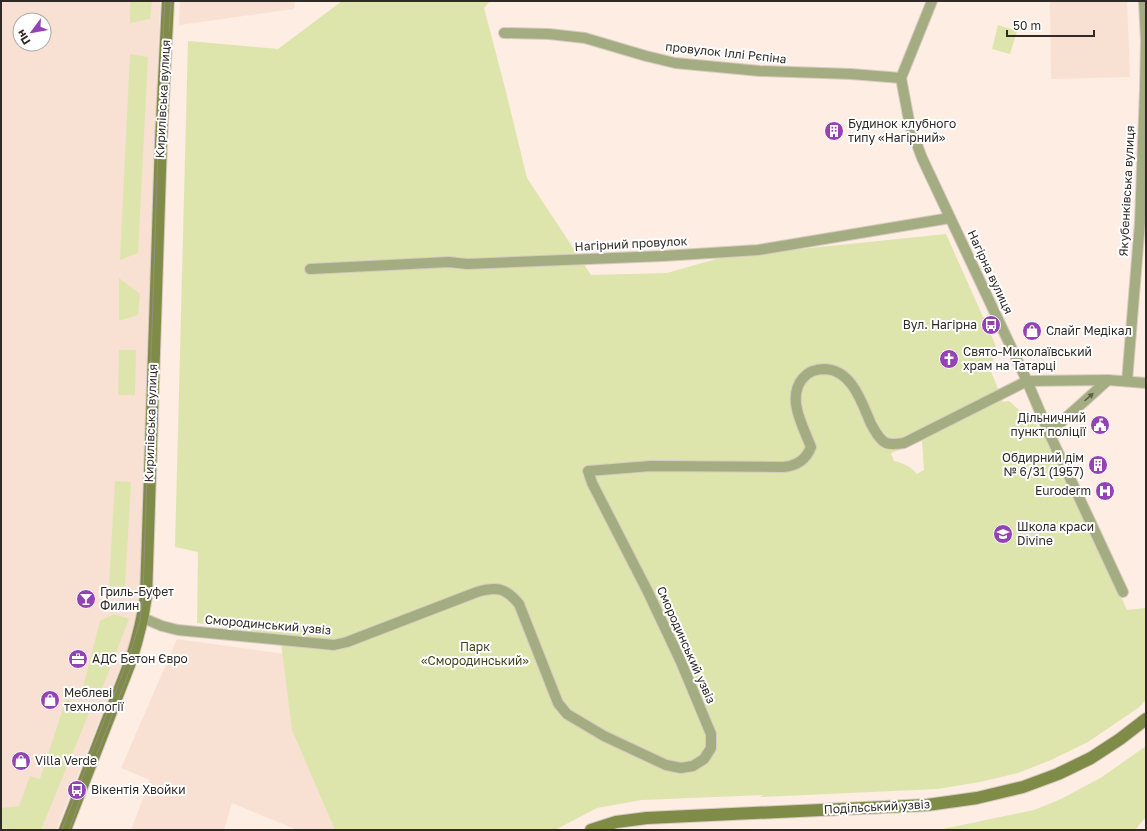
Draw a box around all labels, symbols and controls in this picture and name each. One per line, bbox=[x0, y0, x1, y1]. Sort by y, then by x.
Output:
north arrow bbox=[12, 12, 52, 52]
scale bar bbox=[1007, 12, 1094, 38]
text: 50 m bbox=[1013, 18, 1041, 33]
text: Пн bbox=[13, 28, 33, 47]
street label: Кирилівська вулиця bbox=[152, 39, 173, 159]
street label: провулок Іллі Рєпіна bbox=[665, 39, 787, 66]
place label: Будинок клубного типу «Нагірний» bbox=[848, 116, 956, 145]
building icon: Будинок клубного типу «Нагірний» bbox=[823, 120, 845, 142]
street label: Якубенківська вулиця bbox=[1116, 125, 1137, 257]
street label: Нагірна вулиця bbox=[964, 227, 1016, 316]
street label: Нагірний провулок bbox=[574, 233, 688, 254]
bus stop icon: Вул. Нагірна bbox=[980, 314, 1002, 336]
place label: Вул. Нагірна bbox=[903, 317, 977, 332]
shop icon: Слайг Медікал bbox=[1021, 320, 1043, 342]
place label: Слайг Медікал bbox=[1046, 323, 1132, 338]
place label: Свято-Миколаївський храм на Татарці bbox=[963, 344, 1092, 373]
church icon: Свято-Миколаївський храм на Татарці bbox=[938, 348, 960, 370]
street label: Кирилівська вулиця bbox=[141, 363, 160, 483]
one-way arrow bbox=[1084, 392, 1094, 402]
place label: Дільничний пункт поліції bbox=[1010, 410, 1087, 439]
public building icon: Дільничний пункт поліції bbox=[1089, 414, 1111, 436]
place label: Обдирний дім № 6/31 (1957) bbox=[1002, 450, 1084, 479]
building icon: Обдирний дім № 6/31 (1957) bbox=[1087, 454, 1109, 476]
hospital icon: Euroderm bbox=[1094, 480, 1116, 502]
place label: Euroderm bbox=[1035, 483, 1091, 498]
place label: Школа краси Divine bbox=[1017, 519, 1094, 548]
school or university icon: Школа краси Divine bbox=[992, 523, 1014, 545]
place label: Гриль-Буфет Филин bbox=[100, 584, 174, 613]
street label: Смородинський узвіз bbox=[654, 584, 719, 706]
bar icon: Гриль-Буфет Филин bbox=[75, 588, 97, 610]
street label: Смородинський узвіз bbox=[204, 612, 332, 638]
park label: Парк «Смородинський» bbox=[421, 639, 529, 668]
office icon: АДС Бетон Євро bbox=[67, 648, 89, 670]
place label: АДС Бетон Євро bbox=[92, 651, 188, 666]
place label: Меблеві технології bbox=[64, 685, 125, 714]
shop icon: Меблеві технології bbox=[39, 689, 61, 711]
shop icon: Villa Verde bbox=[10, 750, 32, 772]
place label: Villa Verde bbox=[35, 753, 97, 768]
bus stop icon: Вікентія Хвойки bbox=[66, 779, 88, 801]
place label: Вікентія Хвойки bbox=[91, 782, 186, 797]
street label: Подільський узвіз bbox=[823, 796, 931, 817]

